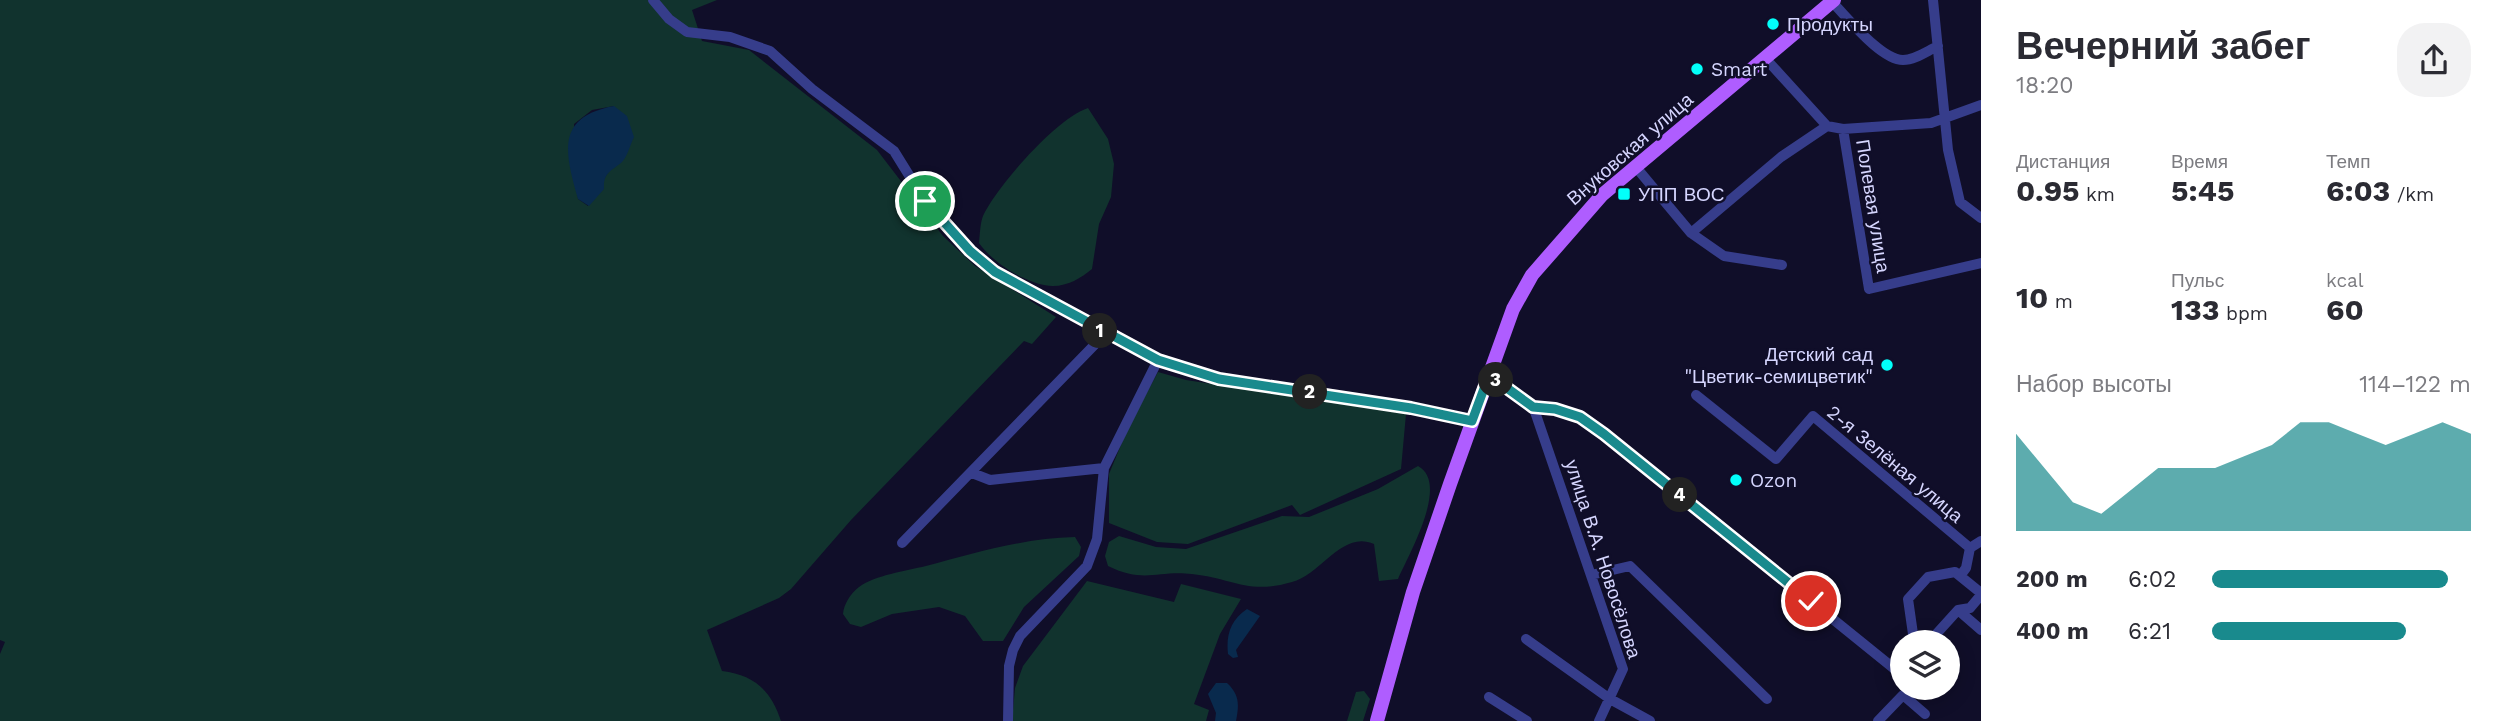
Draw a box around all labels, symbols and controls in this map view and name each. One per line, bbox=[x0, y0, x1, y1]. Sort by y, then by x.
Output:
place label: Продукты bbox=[1787, 13, 1873, 36]
marker: Продукты bbox=[1765, 16, 1781, 32]
button: share bbox=[2397, 23, 2471, 97]
text: Вечерний забег bbox=[2016, 24, 2311, 68]
place label: Smart bbox=[1711, 58, 1767, 81]
marker: Smart bbox=[1689, 61, 1705, 77]
text: 18:20 bbox=[2016, 72, 2074, 99]
street label: Внуковская улица bbox=[1562, 88, 1698, 210]
street label: Полевая улица bbox=[1851, 138, 1895, 275]
text: Дистанция bbox=[2016, 150, 2110, 173]
text: Время bbox=[2171, 150, 2228, 173]
text: Темп bbox=[2326, 150, 2370, 173]
pin bbox=[895, 171, 955, 231]
text: 0.95 bbox=[2016, 173, 2080, 208]
text: 5:45 bbox=[2171, 173, 2234, 208]
text: 6:03 bbox=[2326, 173, 2390, 208]
icon: arrive bbox=[906, 182, 944, 220]
place label: УПП ВОС bbox=[1638, 183, 1724, 206]
text: km bbox=[2080, 183, 2115, 206]
text: /km bbox=[2390, 183, 2434, 206]
marker: УПП ВОС bbox=[1616, 186, 1632, 202]
text: Пульс bbox=[2171, 269, 2224, 292]
text: kcal bbox=[2326, 269, 2364, 292]
text: 10 bbox=[2016, 280, 2048, 315]
text: m bbox=[2048, 290, 2073, 313]
text: 133 bbox=[2171, 292, 2220, 327]
text: 60 bbox=[2326, 292, 2364, 327]
text: bpm bbox=[2220, 302, 2268, 325]
pin: 1 bbox=[1082, 314, 1118, 348]
text: 1 bbox=[1095, 319, 1104, 342]
place label: Детский сад "Цветик-семицветик" bbox=[1684, 343, 1873, 388]
marker: Детский сад "Цветик-семицветик" bbox=[1879, 357, 1895, 373]
pin: 3 bbox=[1478, 362, 1514, 398]
text: 3 bbox=[1490, 368, 1501, 391]
text: Набор высоты bbox=[2016, 371, 2172, 398]
text: 114–122 m bbox=[2359, 371, 2471, 398]
pin: 2 bbox=[1292, 374, 1328, 410]
text: 2 bbox=[1304, 380, 1315, 403]
street label: 2-я Зелёная улица bbox=[1822, 400, 1968, 528]
street label: улица В.А. Новосёлова bbox=[1560, 457, 1646, 662]
place label: Ozon bbox=[1750, 469, 1797, 492]
marker: Ozon bbox=[1728, 472, 1744, 488]
pin: 4 bbox=[1662, 477, 1698, 512]
text: 4 bbox=[1673, 483, 1686, 506]
text: 200 m bbox=[2016, 566, 2088, 593]
text: 6:02 bbox=[2128, 566, 2177, 593]
pin bbox=[1781, 571, 1841, 631]
icon: check bbox=[1792, 582, 1830, 620]
text: 400 m bbox=[2016, 618, 2089, 645]
text: 6:21 bbox=[2128, 618, 2171, 645]
map controls bbox=[1890, 630, 1960, 700]
button: layers bbox=[1890, 630, 1960, 700]

